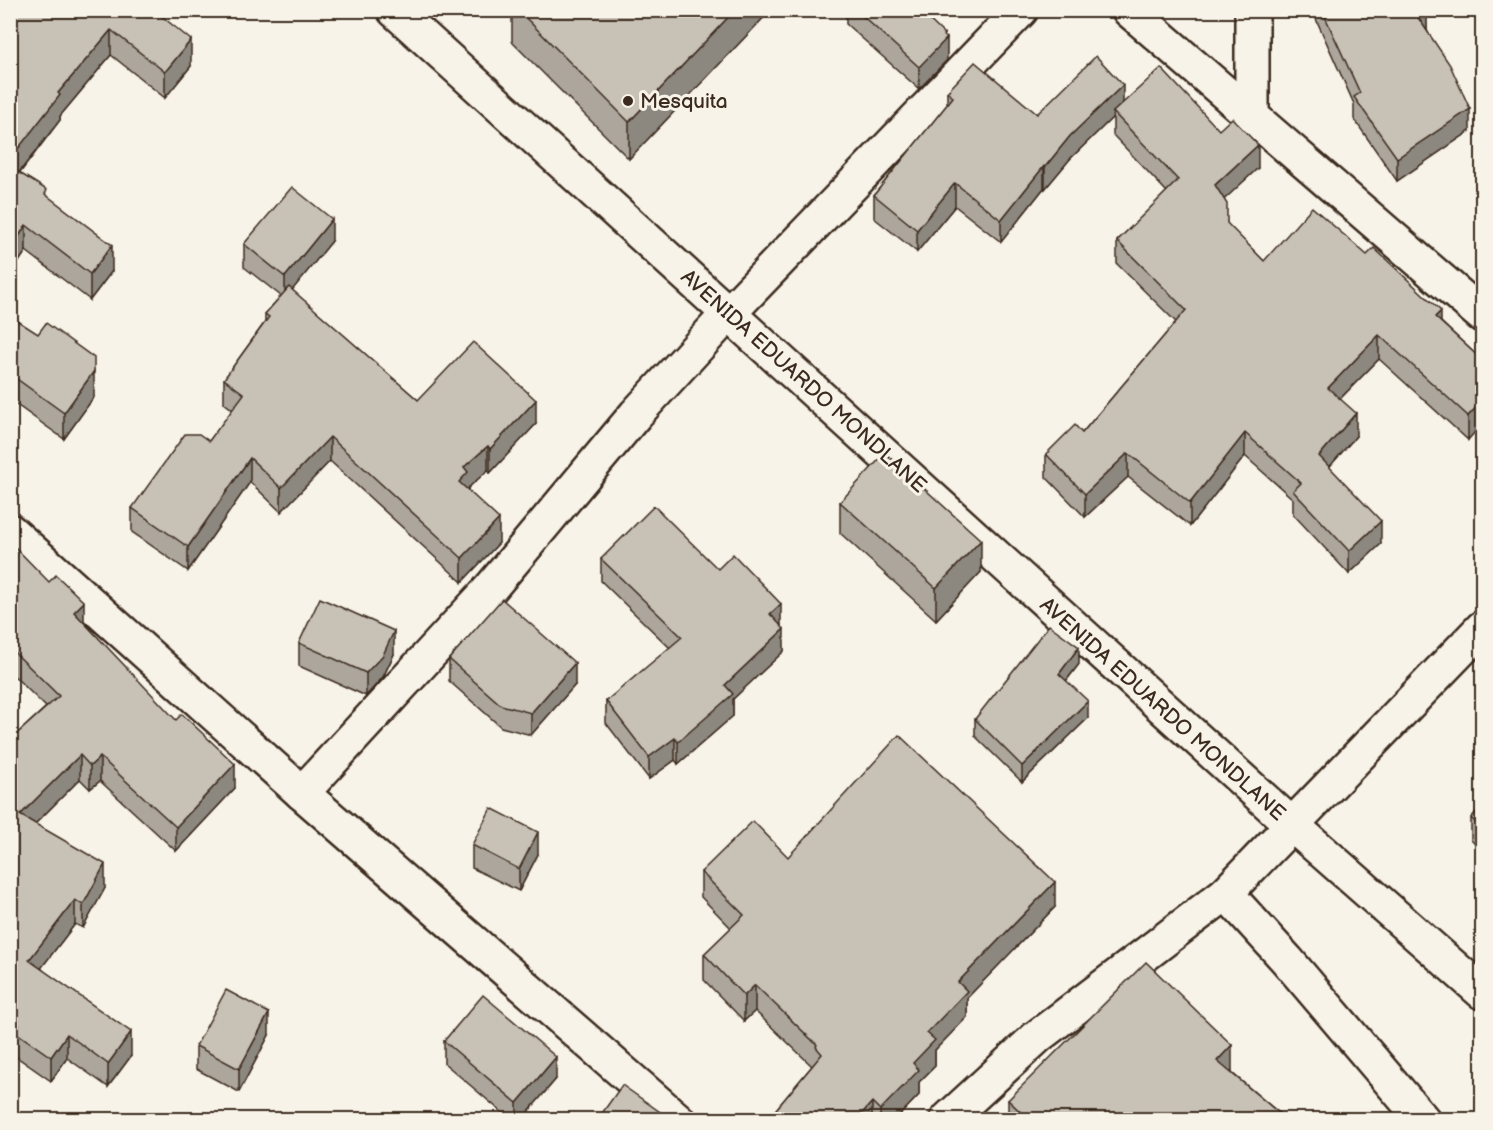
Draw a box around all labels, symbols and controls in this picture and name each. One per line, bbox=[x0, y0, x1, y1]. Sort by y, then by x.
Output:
place label: Mesquita bbox=[640, 89, 728, 114]
marker: Mesquita bbox=[621, 94, 635, 108]
street label: AVENIDA EDUARDO MONDLANE bbox=[676, 264, 932, 498]
street label: AVENIDA EDUARDO MONDLANE bbox=[1035, 592, 1291, 826]

